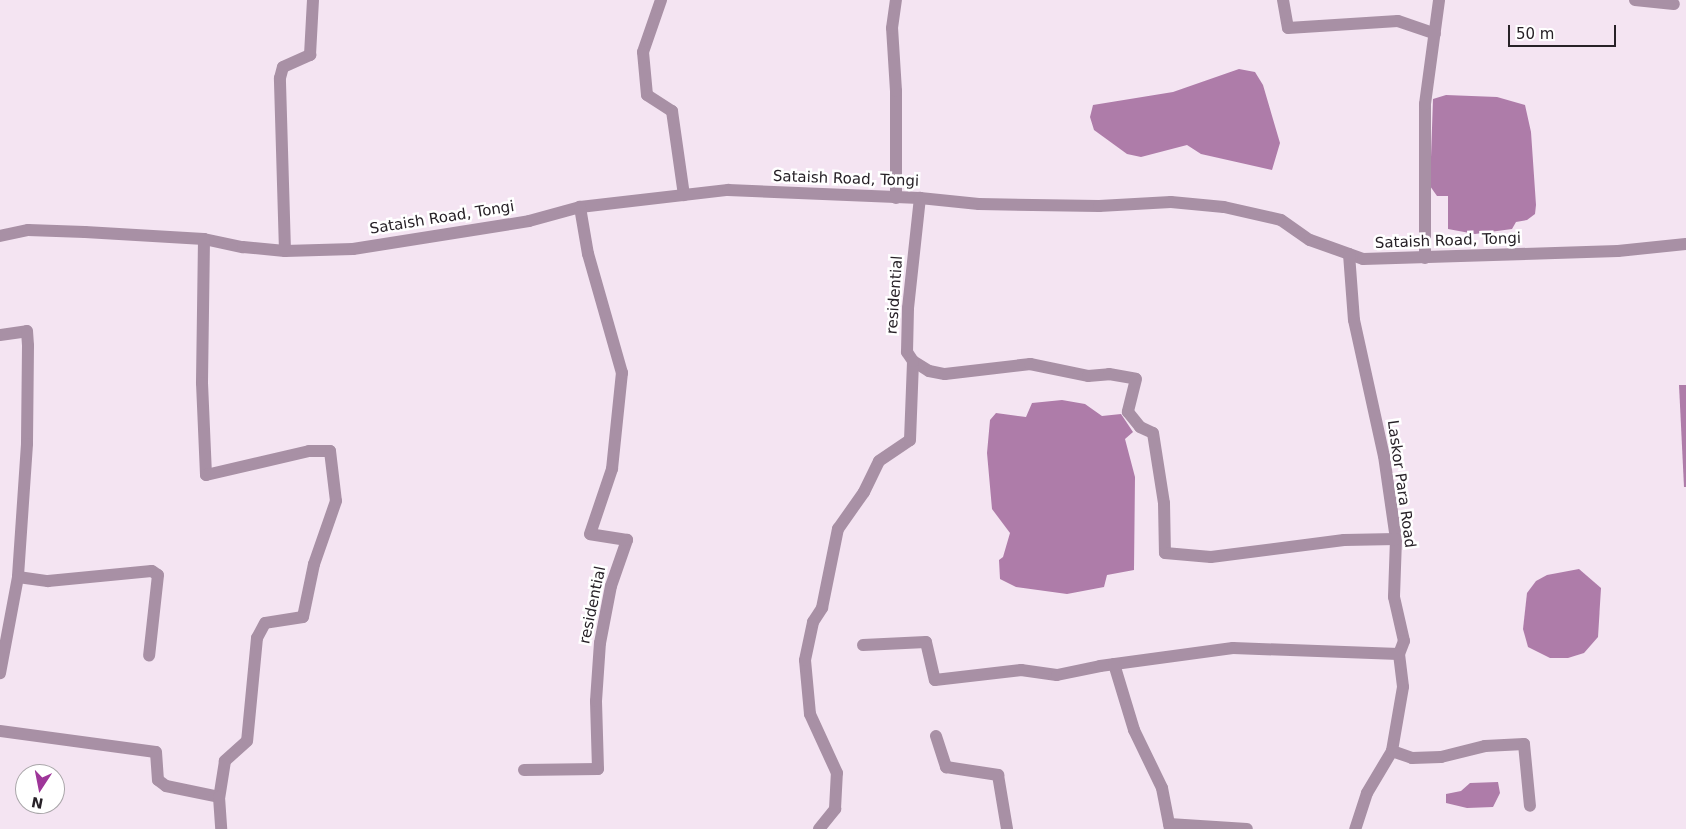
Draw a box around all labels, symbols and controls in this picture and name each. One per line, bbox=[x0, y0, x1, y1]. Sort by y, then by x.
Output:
scale bar bbox=[1511, 15, 1618, 47]
text: 50 m bbox=[1516, 25, 1554, 43]
street label: Sataish Road, Tongi bbox=[773, 167, 919, 191]
street label: Sataish Road, Tongi bbox=[368, 198, 516, 238]
street label: Sataish Road, Tongi bbox=[1375, 229, 1521, 253]
street label: residential bbox=[883, 255, 907, 335]
street label: Laskor Para Road bbox=[1383, 419, 1419, 549]
street label: residential bbox=[576, 565, 610, 645]
north arrow bbox=[15, 764, 65, 814]
text: N bbox=[30, 794, 45, 812]

